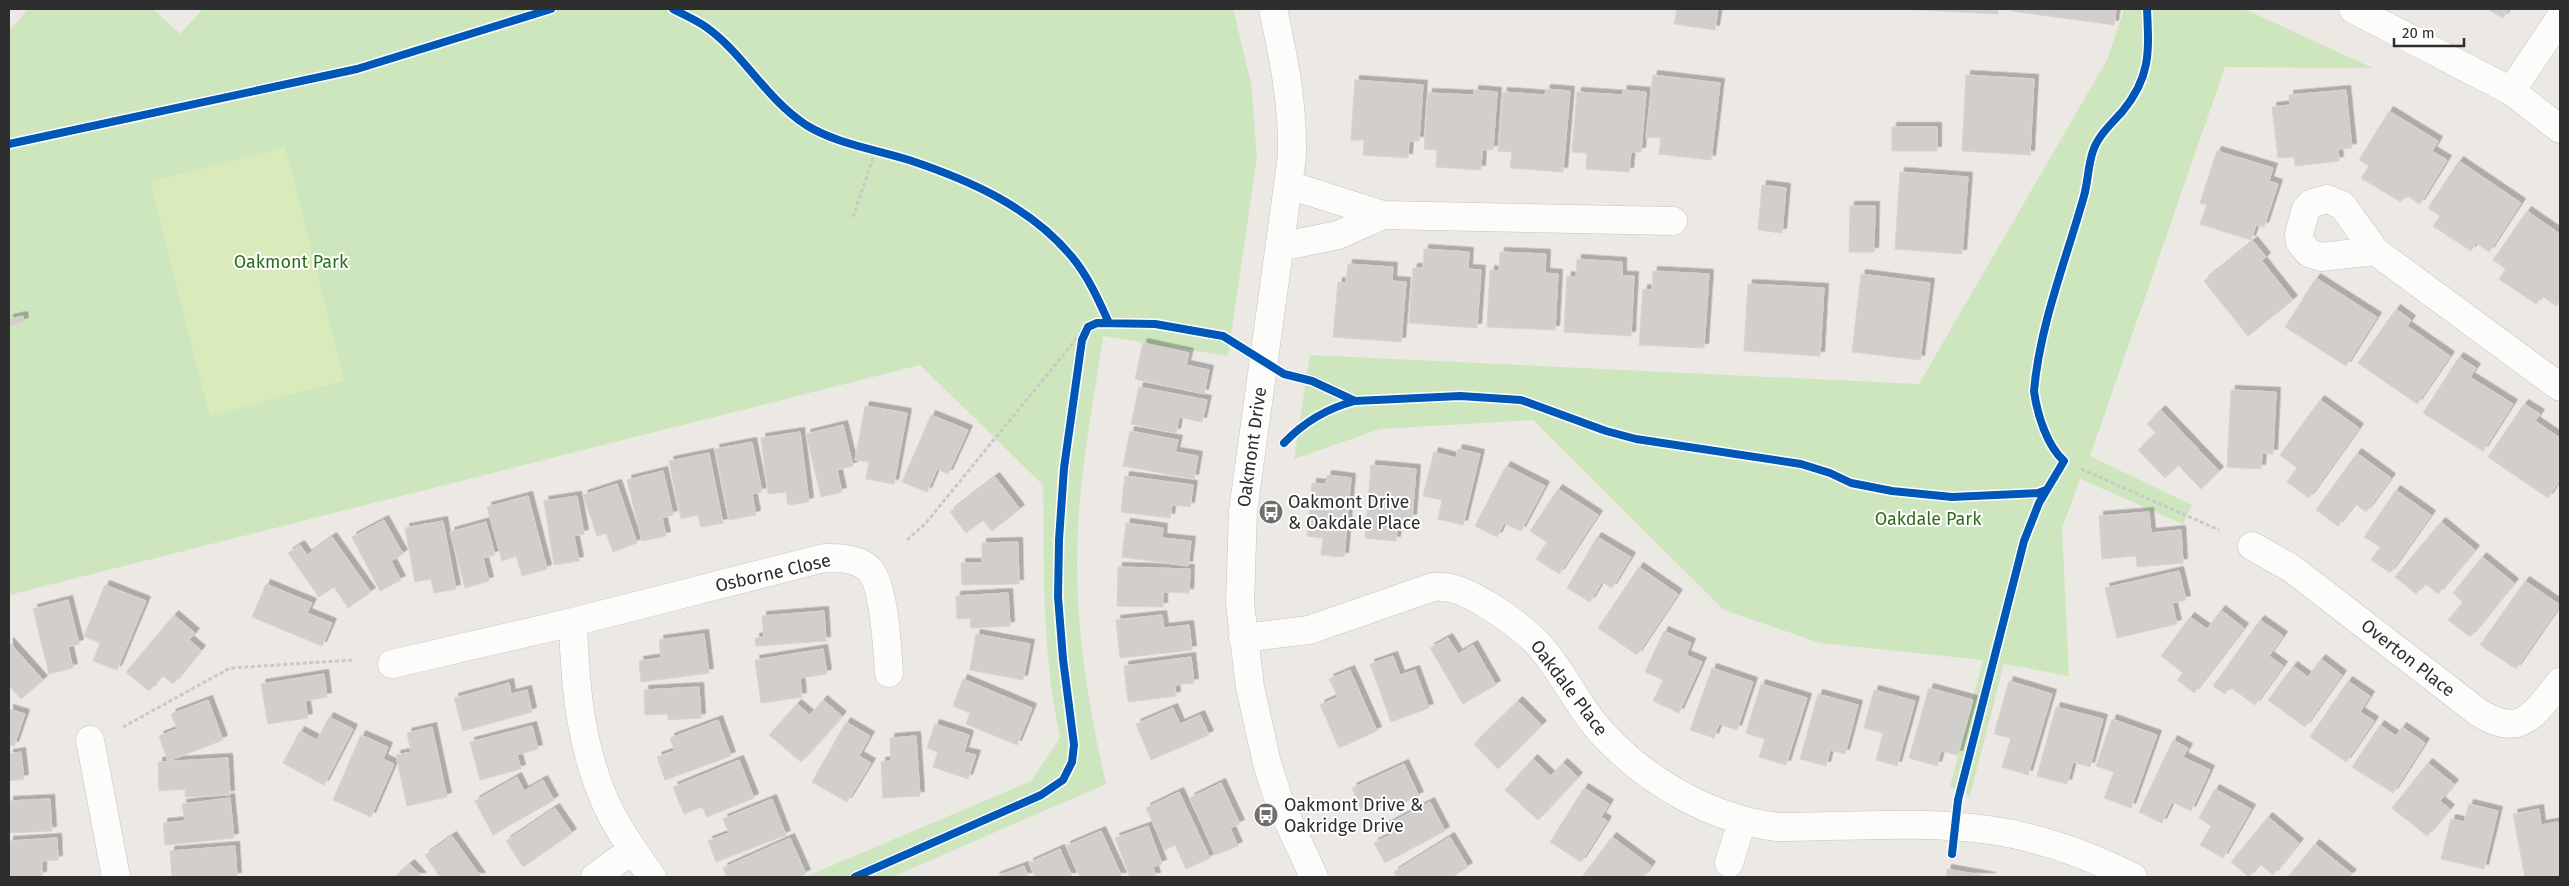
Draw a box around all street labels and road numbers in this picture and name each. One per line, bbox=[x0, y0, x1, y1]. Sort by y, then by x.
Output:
street label: Oakmont Drive bbox=[1233, 385, 1271, 509]
street label: Osborne Close bbox=[713, 549, 833, 597]
street label: Overton Place bbox=[2357, 614, 2459, 702]
street label: Oakdale Place bbox=[1526, 636, 1612, 740]

